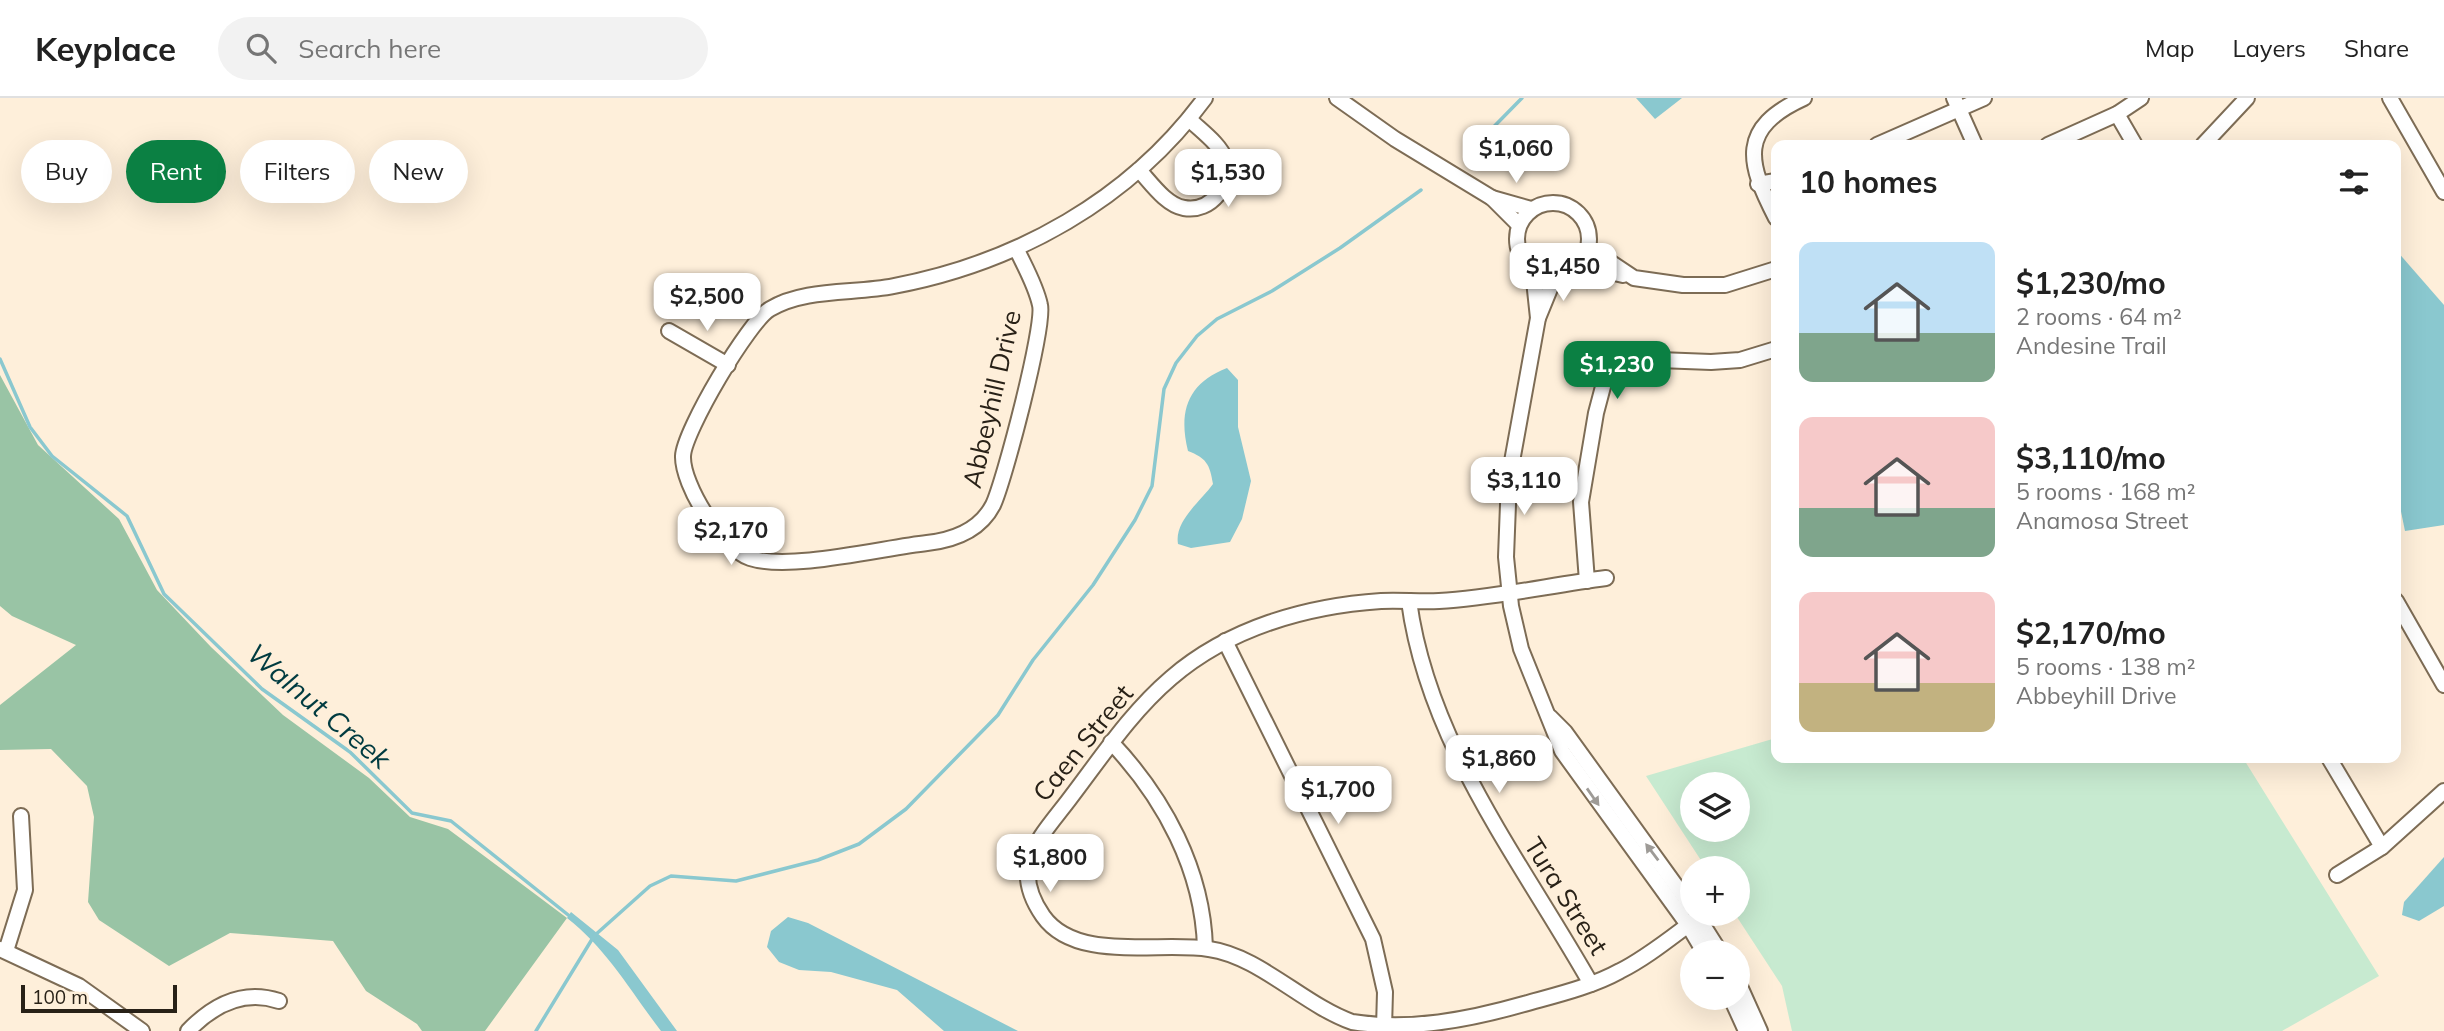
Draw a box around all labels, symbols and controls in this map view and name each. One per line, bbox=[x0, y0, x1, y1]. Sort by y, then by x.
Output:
search box bbox=[218, 17, 708, 80]
text: Keyplace bbox=[35, 28, 176, 69]
icon: search bbox=[242, 29, 280, 67]
text: Search here bbox=[298, 32, 441, 65]
text: Map bbox=[2145, 33, 2194, 63]
text: Layers bbox=[2232, 33, 2306, 63]
text: Share bbox=[2344, 33, 2409, 63]
pin: $1,060 bbox=[1459, 126, 1573, 185]
text: $1,060 bbox=[1479, 133, 1553, 162]
chip: Buy bbox=[21, 140, 112, 203]
chip: Rent bbox=[126, 140, 226, 203]
chip: Filters bbox=[240, 140, 355, 203]
chip: New bbox=[369, 140, 468, 203]
pin: $1,530 bbox=[1171, 150, 1285, 209]
text: $1,530 bbox=[1191, 157, 1265, 186]
text: 10 homes bbox=[1799, 163, 1938, 201]
icon: filters bbox=[2335, 163, 2373, 201]
pin: $1,450 bbox=[1506, 244, 1620, 303]
text: $1,450 bbox=[1526, 251, 1600, 280]
text: $1,230/mo bbox=[2016, 264, 2166, 302]
icon: home bbox=[1855, 270, 1939, 354]
pin: $2,500 bbox=[650, 274, 764, 333]
text: $2,500 bbox=[670, 281, 744, 310]
text: 2 rooms · 64 m² bbox=[2016, 302, 2182, 331]
street label: Abbeyhill Drive bbox=[955, 307, 1028, 491]
text: Andesine Trail bbox=[2016, 331, 2167, 360]
pin: $1,230 bbox=[1560, 342, 1674, 401]
text: $1,230 bbox=[1580, 349, 1654, 378]
text: $3,110/mo bbox=[2016, 439, 2166, 477]
icon: home bbox=[1855, 445, 1939, 529]
pin: $3,110 bbox=[1467, 458, 1581, 517]
text: $3,110 bbox=[1487, 465, 1561, 494]
text: 5 rooms · 168 m² bbox=[2016, 477, 2196, 506]
text: Anamosa Street bbox=[2016, 506, 2188, 535]
pin: $2,170 bbox=[674, 508, 788, 567]
text: $2,170 bbox=[694, 515, 768, 544]
text: $2,170/mo bbox=[2016, 614, 2166, 652]
icon: home bbox=[1855, 620, 1939, 704]
water label: Walnut Creek bbox=[240, 635, 399, 777]
text: 5 rooms · 138 m² bbox=[2016, 652, 2196, 681]
street label: Caen Street bbox=[1025, 678, 1140, 808]
text: Abbeyhill Drive bbox=[2016, 681, 2177, 710]
pin: $1,860 bbox=[1442, 736, 1556, 795]
text: $1,860 bbox=[1462, 743, 1536, 772]
pin: $1,700 bbox=[1281, 766, 1395, 826]
map controls bbox=[1680, 772, 1750, 1010]
button: layers bbox=[1680, 772, 1750, 842]
text: $1,700 bbox=[1301, 774, 1375, 803]
one-way arrow bbox=[1586, 788, 1600, 806]
street label: Tura Street bbox=[1517, 831, 1616, 961]
pin: $1,800 bbox=[993, 834, 1107, 894]
text: $1,800 bbox=[1013, 842, 1087, 871]
one-way arrow bbox=[1646, 843, 1660, 861]
button: + bbox=[1680, 856, 1750, 926]
button: − bbox=[1680, 940, 1750, 1010]
scale bar bbox=[21, 982, 177, 1014]
text: 100 m bbox=[32, 985, 88, 1009]

